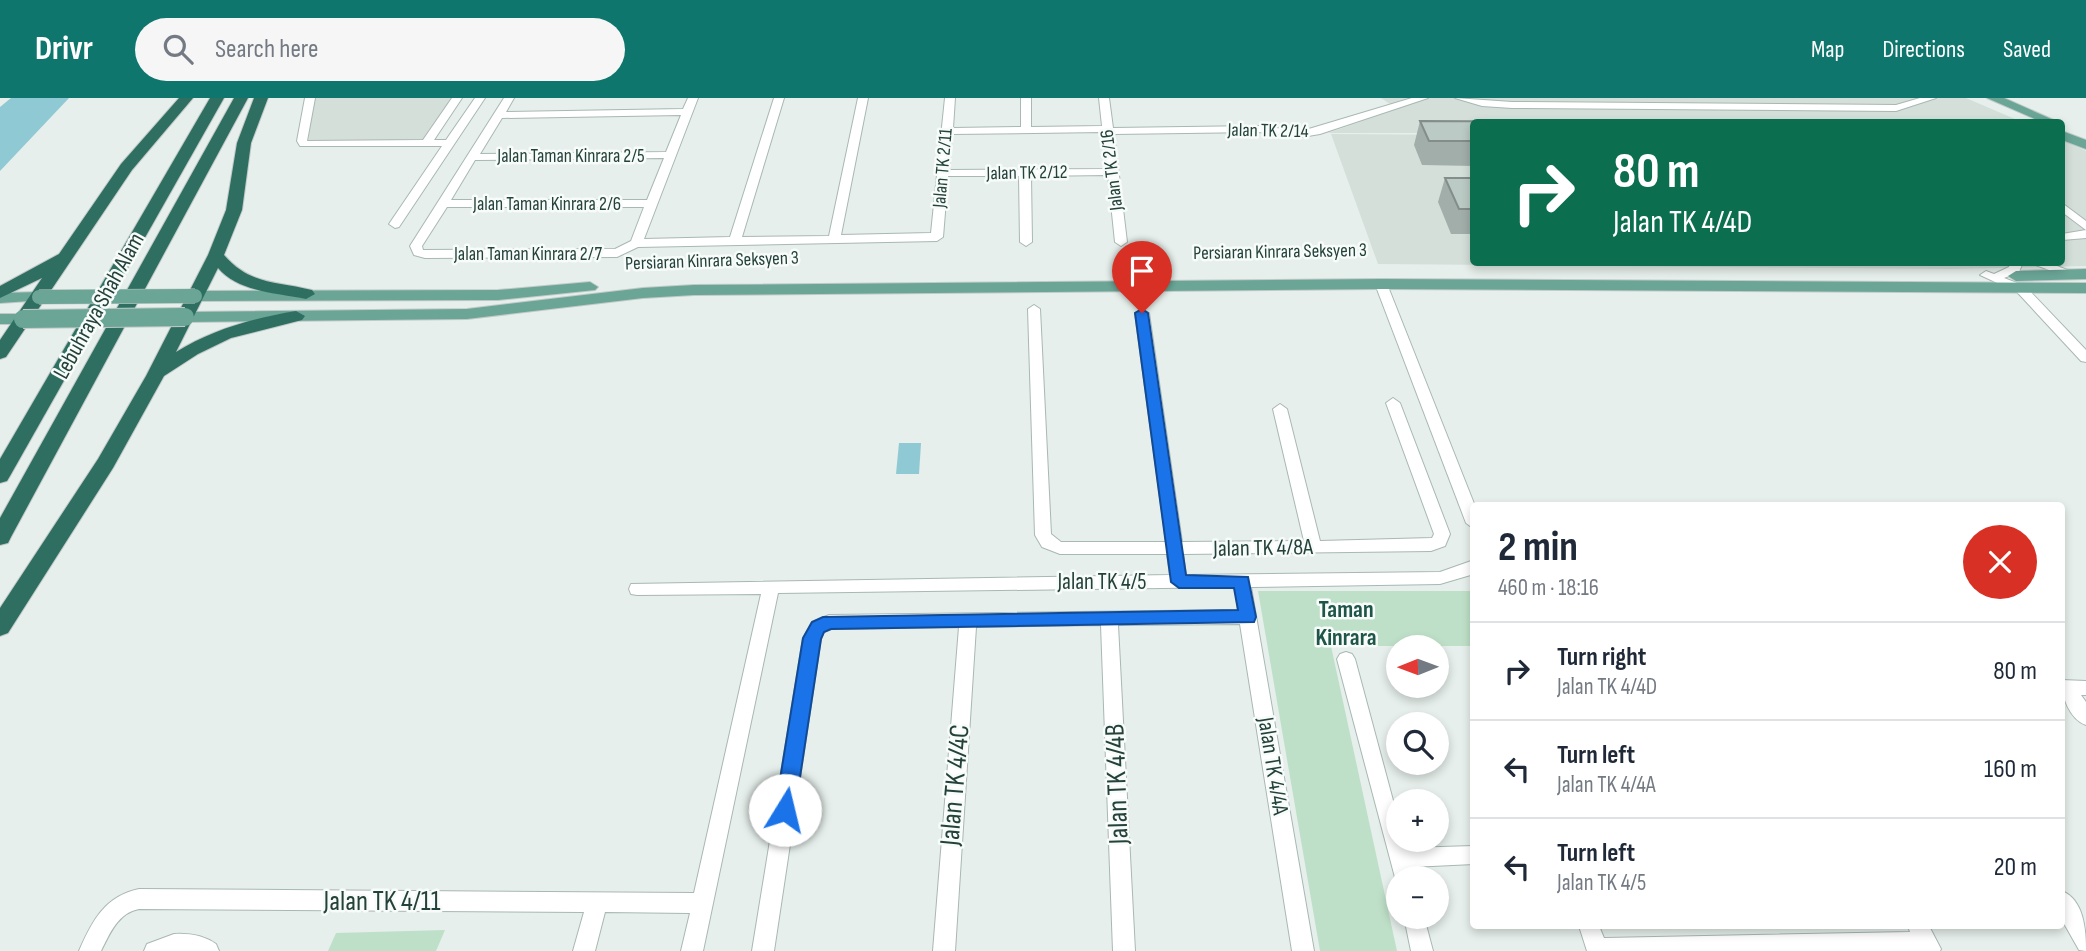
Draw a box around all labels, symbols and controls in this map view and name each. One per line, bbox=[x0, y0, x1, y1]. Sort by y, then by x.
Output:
search box bbox=[135, 18, 625, 81]
text: Drivr bbox=[35, 29, 93, 69]
icon: search bbox=[159, 30, 197, 68]
text: Search here bbox=[215, 34, 318, 65]
text: Map bbox=[1811, 35, 1844, 64]
text: Directions bbox=[1882, 35, 1965, 64]
text: Saved bbox=[2003, 35, 2051, 64]
street label: Jalan TK 2/14 bbox=[1226, 119, 1309, 143]
street label: Jalan TK 2/11 bbox=[928, 127, 958, 210]
street label: Jalan TK 2/16 bbox=[1096, 128, 1128, 213]
text: 80 m bbox=[1613, 143, 1700, 202]
street label: Jalan Taman Kinrara 2/5 bbox=[496, 145, 645, 168]
icon: right bbox=[1498, 147, 1589, 238]
street label: Jalan TK 2/12 bbox=[985, 161, 1068, 185]
street label: Jalan Taman Kinrara 2/6 bbox=[472, 193, 621, 216]
text: Jalan TK 4/4D bbox=[1613, 203, 1752, 242]
street label: Lebuhraya Shah Alam bbox=[47, 228, 151, 384]
street label: Persiaran Kinrara Seksyen 3 bbox=[1193, 239, 1367, 265]
pin bbox=[1112, 241, 1172, 313]
street label: Jalan Taman Kinrara 2/7 bbox=[453, 243, 602, 266]
street label: Persiaran Kinrara Seksyen 3 bbox=[625, 246, 799, 276]
icon: arrive bbox=[1123, 252, 1161, 290]
text: 2 min bbox=[1498, 522, 1578, 573]
button: close bbox=[1963, 525, 2037, 599]
street label: Jalan TK 4/8A bbox=[1212, 533, 1313, 563]
street label: Jalan TK 4/5 bbox=[1056, 568, 1147, 596]
text: 460 m · 18:16 bbox=[1498, 574, 1599, 602]
district label: Taman Kinrara bbox=[1315, 595, 1377, 652]
north arrow bbox=[1386, 635, 1449, 698]
map controls bbox=[1386, 635, 1449, 929]
text: Turn right bbox=[1557, 642, 1646, 673]
icon: right bbox=[1498, 652, 1536, 690]
text: 80 m bbox=[1993, 656, 2037, 687]
text: Jalan TK 4/4D bbox=[1557, 673, 1657, 701]
button: search bbox=[1386, 712, 1449, 775]
street label: Jalan TK 4/4A bbox=[1251, 714, 1295, 817]
street label: Jalan TK 4/4C bbox=[933, 723, 977, 848]
street label: Jalan TK 4/4B bbox=[1098, 723, 1136, 846]
text: Turn left bbox=[1557, 740, 1635, 771]
icon: left bbox=[1498, 750, 1536, 788]
text: 160 m bbox=[1984, 754, 2037, 785]
text: Jalan TK 4/4A bbox=[1557, 771, 1656, 799]
position arrow bbox=[748, 773, 822, 847]
button: + bbox=[1386, 789, 1449, 852]
text: Turn left bbox=[1557, 838, 1635, 869]
icon: left bbox=[1498, 848, 1536, 886]
text: 20 m bbox=[1994, 852, 2037, 883]
button: − bbox=[1386, 866, 1449, 929]
text: Jalan TK 4/5 bbox=[1557, 869, 1646, 897]
street label: Jalan TK 4/11 bbox=[323, 885, 441, 918]

